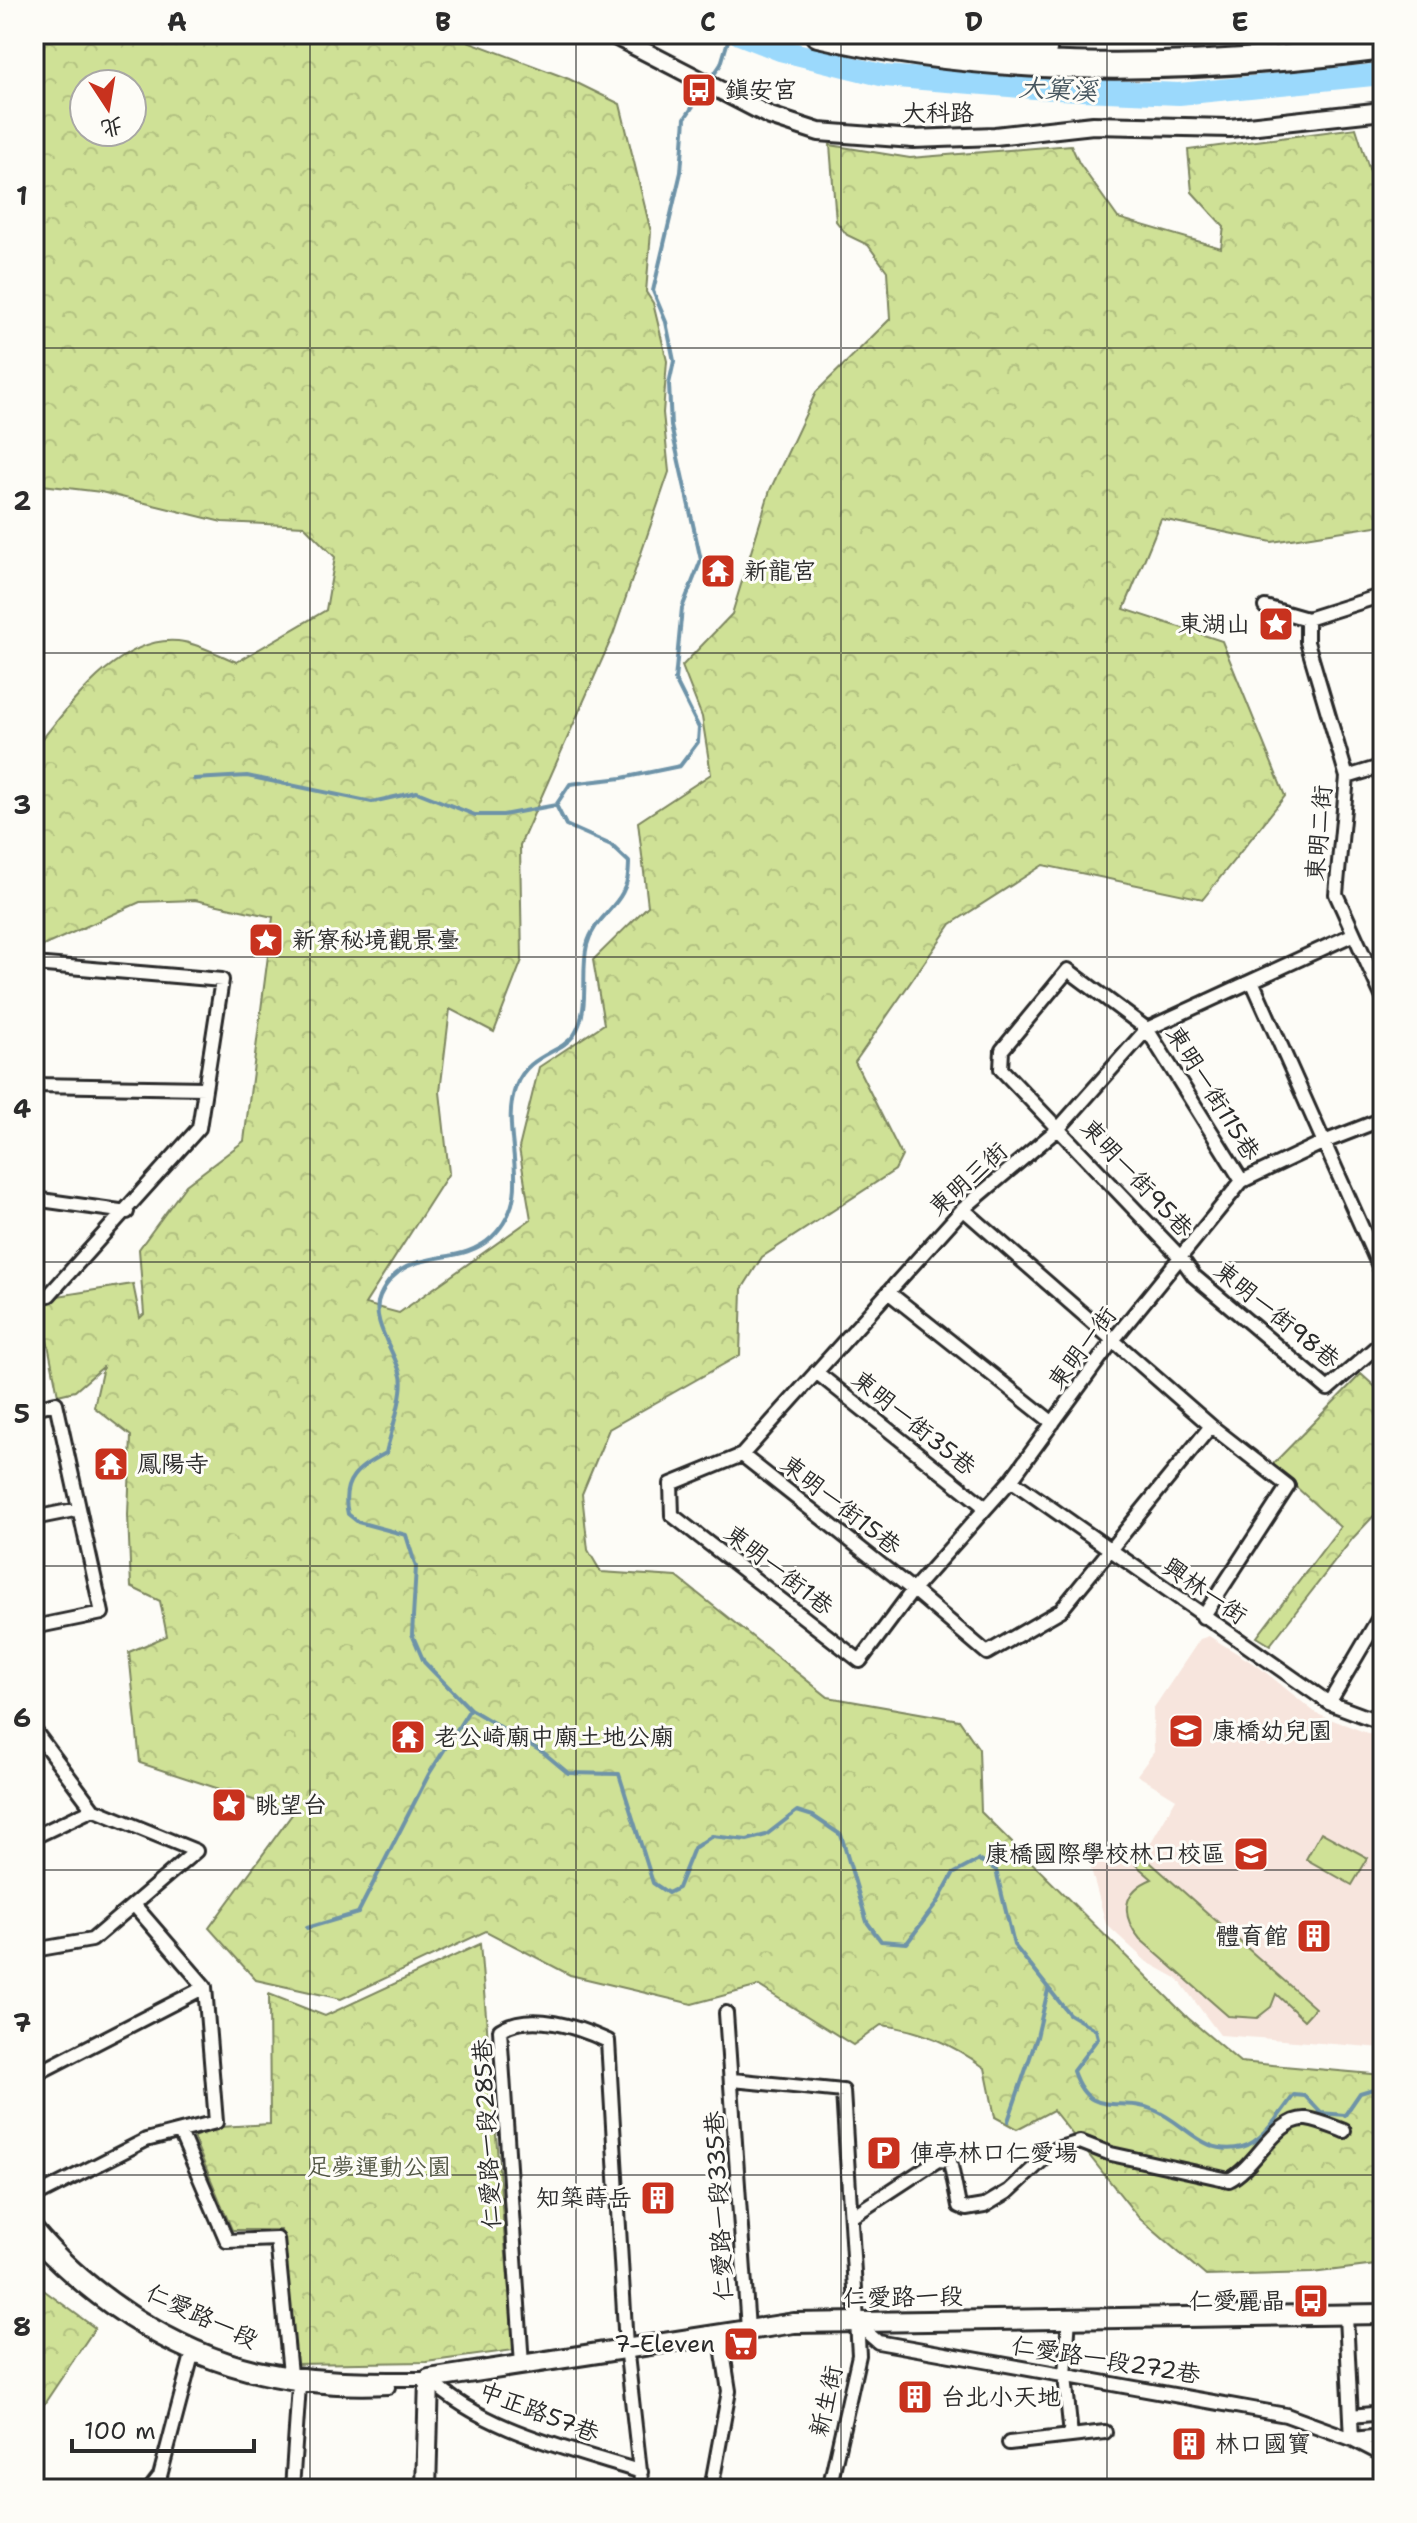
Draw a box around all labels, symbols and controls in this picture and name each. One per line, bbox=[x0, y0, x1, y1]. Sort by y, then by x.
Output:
text: A bbox=[167, 4, 187, 39]
text: B bbox=[435, 4, 451, 39]
text: C bbox=[700, 4, 716, 39]
text: D bbox=[965, 4, 983, 39]
text: E bbox=[1231, 4, 1249, 39]
north arrow bbox=[68, 68, 148, 148]
water label: 大窠溪 bbox=[1018, 69, 1100, 108]
bus stop icon: 鎮安宮 bbox=[680, 71, 718, 109]
place label: 鎮安宮 bbox=[725, 74, 797, 106]
street label: 大科路 bbox=[902, 97, 974, 129]
text: 北 bbox=[98, 111, 126, 144]
text: 1 bbox=[16, 178, 28, 213]
text: 2 bbox=[13, 483, 31, 518]
temple icon: 新龍宮 bbox=[699, 552, 737, 590]
place label: 新龍宮 bbox=[744, 555, 816, 587]
place icon: 東湖山 bbox=[1257, 605, 1295, 643]
place label: 東湖山 bbox=[1178, 608, 1250, 640]
street label: 東明二街 bbox=[1299, 784, 1339, 882]
text: 3 bbox=[13, 787, 31, 822]
place icon: 新寮秘境觀景臺 bbox=[247, 921, 285, 959]
place label: 新寮秘境觀景臺 bbox=[292, 924, 460, 956]
street label: 東明一街115巷 bbox=[1159, 1019, 1267, 1167]
text: 4 bbox=[13, 1091, 31, 1126]
street label: 東明一街95巷 bbox=[1074, 1112, 1200, 1244]
street label: 東明三街 bbox=[922, 1135, 1014, 1223]
street label: 東明一街98巷 bbox=[1207, 1254, 1347, 1376]
street label: 東明一街 bbox=[1040, 1300, 1124, 1396]
street label: 東明一街35巷 bbox=[845, 1363, 983, 1483]
text: 5 bbox=[14, 1396, 30, 1431]
temple icon: 鳳陽寺 bbox=[92, 1445, 130, 1483]
place label: 鳳陽寺 bbox=[137, 1448, 209, 1480]
street label: 東明一街15巷 bbox=[774, 1448, 908, 1562]
street label: 東明一街1巷 bbox=[718, 1517, 840, 1623]
street label: 興林一街 bbox=[1157, 1550, 1253, 1632]
text: 6 bbox=[13, 1700, 31, 1735]
school or university icon: 康橋幼兒園 bbox=[1167, 1712, 1205, 1750]
place label: 康橋幼兒園 bbox=[1212, 1715, 1332, 1747]
temple icon: 老公崎廟中廟土地公廟 bbox=[389, 1718, 427, 1756]
place label: 老公崎廟中廟土地公廟 bbox=[434, 1721, 674, 1753]
place icon: 眺望台 bbox=[210, 1786, 248, 1824]
place label: 眺望台 bbox=[255, 1789, 327, 1821]
school or university icon: 康橋國際學校林口校區 bbox=[1232, 1835, 1270, 1873]
place label: 康橋國際學校林口校區 bbox=[985, 1838, 1225, 1870]
building icon: 體育館 bbox=[1295, 1917, 1333, 1955]
place label: 體育館 bbox=[1216, 1920, 1288, 1952]
text: 7 bbox=[13, 2005, 31, 2040]
street label: 仁愛路一段285巷 bbox=[466, 2038, 508, 2230]
street label: 仁愛路一段335巷 bbox=[698, 2110, 740, 2302]
parking icon: 俥亭林口仁愛場 bbox=[865, 2134, 903, 2172]
place label: 俥亭林口仁愛場 bbox=[910, 2137, 1078, 2169]
park label: 足夢運動公園 bbox=[307, 2151, 451, 2183]
building icon: 知築蒔岳 bbox=[639, 2179, 677, 2217]
place label: 知築蒔岳 bbox=[536, 2182, 632, 2214]
street label: 仁愛路一段 bbox=[141, 2276, 263, 2356]
street label: 仁愛路一段 bbox=[843, 2280, 963, 2314]
bus stop icon: 仁愛麗晶 bbox=[1292, 2282, 1330, 2320]
place label: 仁愛麗晶 bbox=[1189, 2285, 1285, 2317]
text: 8 bbox=[13, 2309, 31, 2344]
supermarket icon: 7-Eleven bbox=[722, 2325, 760, 2363]
place label: 7-Eleven bbox=[614, 2328, 715, 2360]
street label: 仁愛路一段272巷 bbox=[1009, 2329, 1203, 2391]
street label: 新生街 bbox=[802, 2362, 850, 2440]
street label: 中正路57巷 bbox=[474, 2374, 604, 2450]
building icon: 台北小天地 bbox=[896, 2378, 934, 2416]
place label: 台北小天地 bbox=[941, 2381, 1061, 2413]
scale bar bbox=[72, 2403, 254, 2453]
text: 100 m bbox=[84, 2415, 156, 2447]
building icon: 林口國寶 bbox=[1170, 2425, 1208, 2463]
place label: 林口國寶 bbox=[1215, 2428, 1311, 2460]

